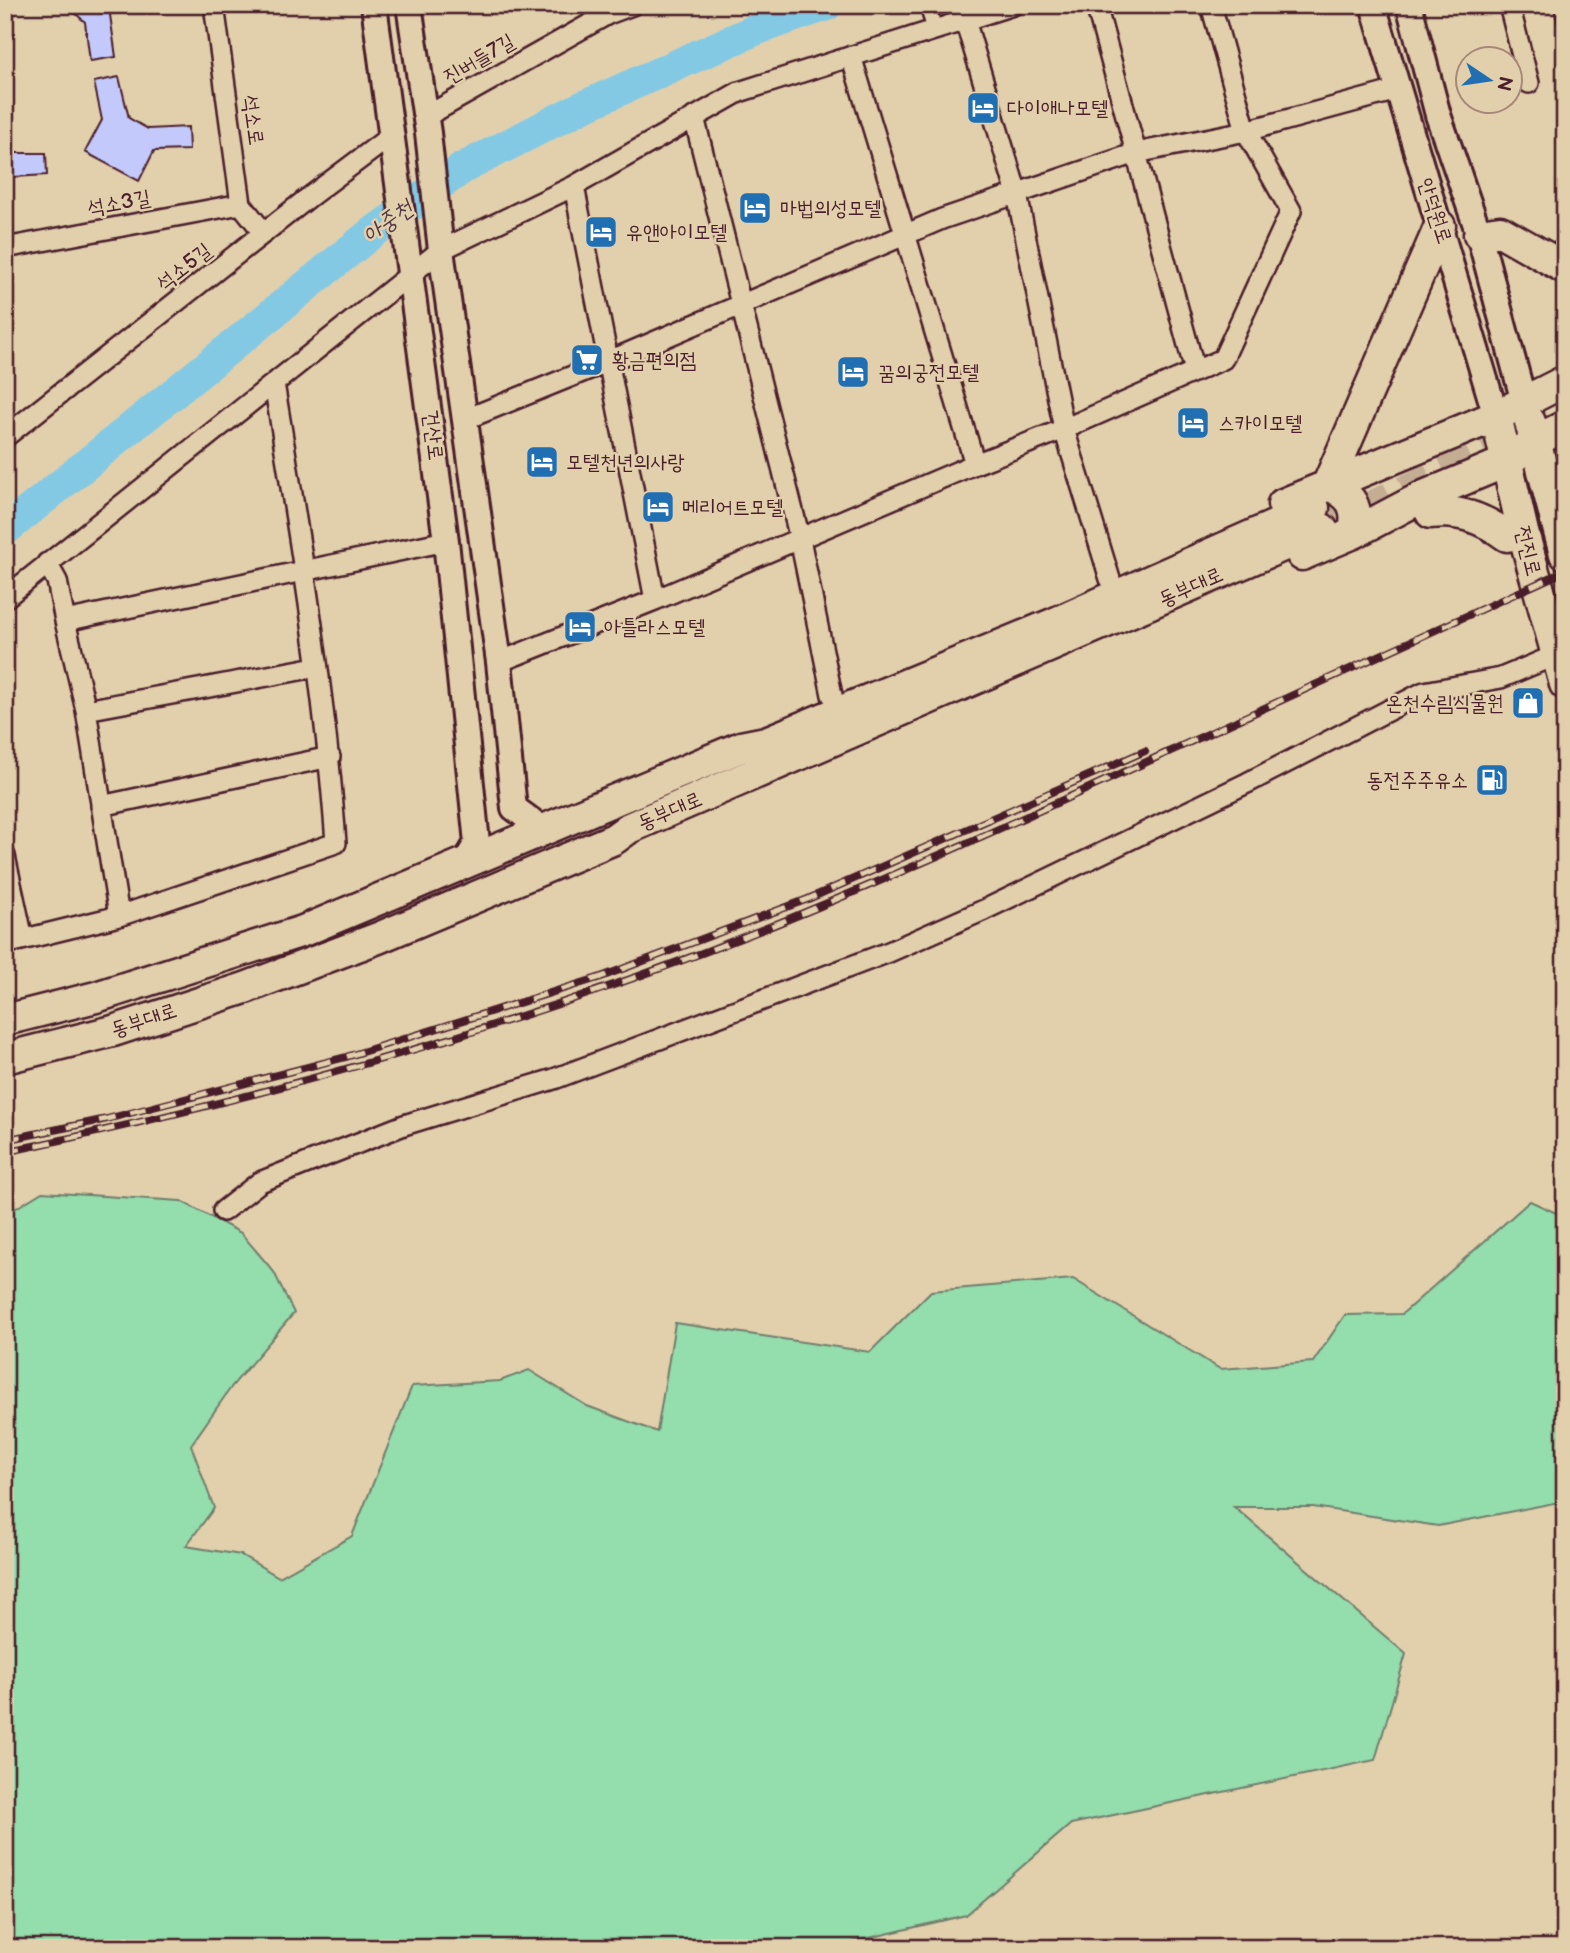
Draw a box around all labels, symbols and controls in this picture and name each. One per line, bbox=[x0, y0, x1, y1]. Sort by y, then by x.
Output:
street label: 진버들7길 bbox=[439, 29, 519, 89]
north arrow bbox=[1454, 46, 1524, 116]
text: N bbox=[1491, 74, 1517, 93]
hotel icon: 다이애나모텔 bbox=[964, 89, 1002, 127]
street label: 석소로 bbox=[237, 93, 269, 147]
place label: 다이애나모텔 bbox=[1007, 96, 1108, 121]
street label: 안덕원로 bbox=[1413, 175, 1457, 247]
street label: 석소3길 bbox=[86, 185, 153, 221]
hotel icon: 마법의성모텔 bbox=[736, 189, 774, 227]
water label: 아중천 bbox=[357, 193, 421, 250]
place label: 마법의성모텔 bbox=[780, 196, 881, 221]
hotel icon: 유앤아이모텔 bbox=[582, 213, 620, 251]
place label: 유앤아이모텔 bbox=[626, 220, 727, 245]
street label: 석소5길 bbox=[152, 238, 216, 296]
supermarket icon: 황금편의점 bbox=[568, 341, 606, 379]
place label: 황금편의점 bbox=[612, 348, 697, 373]
hotel icon: 꿈의궁전모텔 bbox=[834, 353, 872, 391]
place label: 꿈의궁전모텔 bbox=[878, 360, 979, 385]
hotel icon: 스카이모텔 bbox=[1174, 404, 1212, 442]
street label: 건산로 bbox=[418, 408, 448, 462]
place label: 스카이모텔 bbox=[1218, 411, 1303, 436]
hotel icon: 모텔천년의사랑 bbox=[523, 443, 561, 481]
place label: 모텔천년의사랑 bbox=[566, 450, 684, 475]
hotel icon: 메리어트모텔 bbox=[639, 488, 677, 526]
place label: 메리어트모텔 bbox=[682, 495, 783, 520]
street label: 전진로 bbox=[1510, 523, 1546, 579]
street label: 동부대로 bbox=[1155, 562, 1227, 612]
hotel icon: 아틀라스모텔 bbox=[561, 608, 599, 646]
place label: 아틀라스모텔 bbox=[604, 615, 705, 640]
shop icon: 온천수림식물원 bbox=[1509, 684, 1547, 722]
place label: 온천수림식물원 bbox=[1386, 691, 1504, 716]
fuel station icon: 동전주주유소 bbox=[1473, 761, 1511, 799]
place label: 동전주주유소 bbox=[1367, 768, 1468, 793]
street label: 동부대로 bbox=[634, 786, 706, 836]
street label: 동부대로 bbox=[108, 998, 180, 1042]

